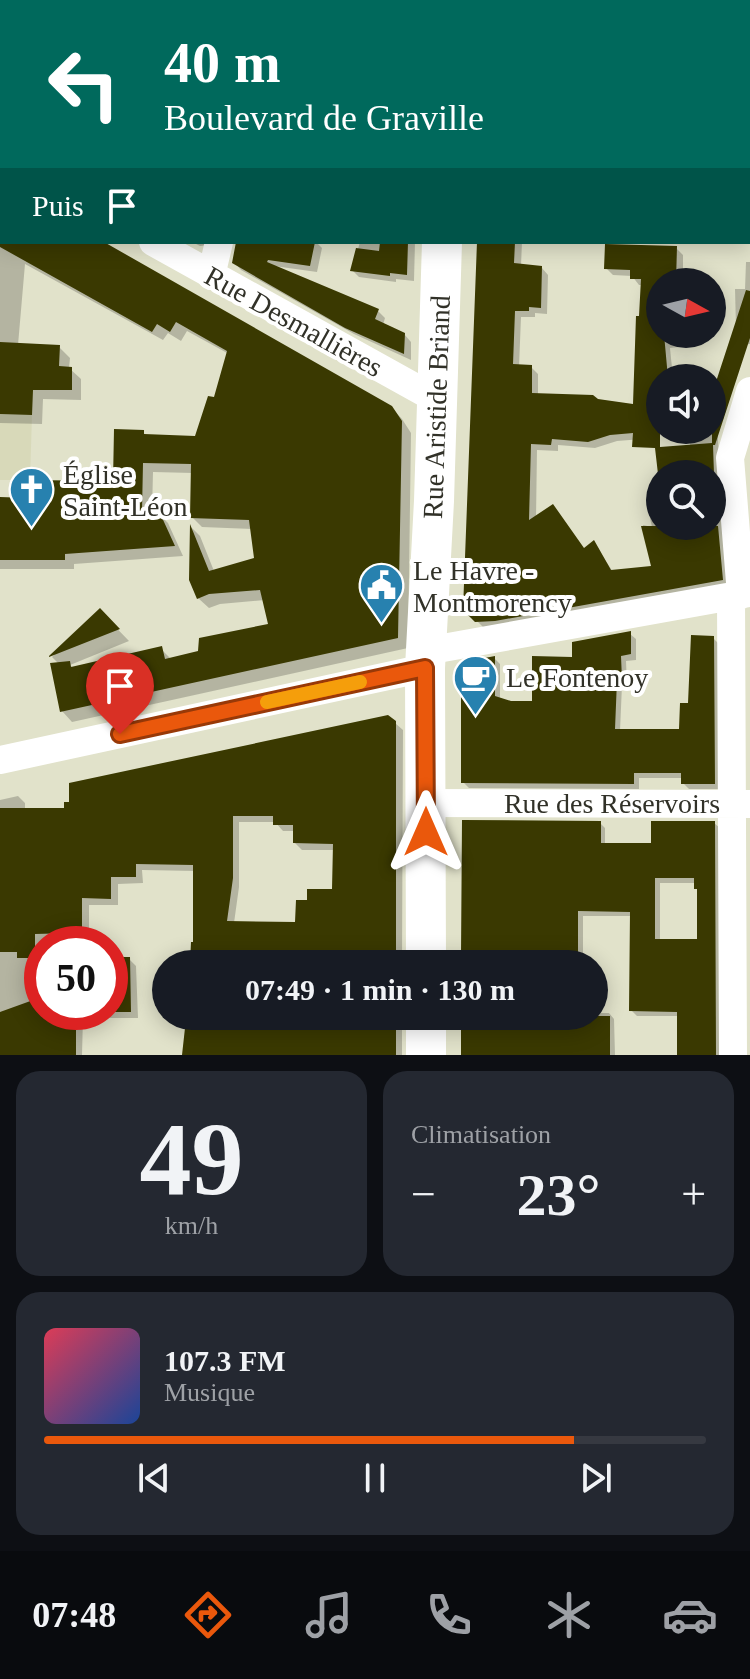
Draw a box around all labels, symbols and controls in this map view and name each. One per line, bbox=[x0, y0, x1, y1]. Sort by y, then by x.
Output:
icon: left bbox=[32, 32, 136, 136]
text: 40 m bbox=[164, 32, 281, 94]
text: Boulevard de Graville bbox=[164, 98, 484, 138]
icon: arrive bbox=[100, 184, 144, 228]
text: Puis bbox=[32, 189, 84, 222]
street label: Rue Desmallières bbox=[200, 260, 388, 383]
north arrow bbox=[646, 268, 726, 348]
map controls bbox=[646, 268, 726, 540]
street label: Rue Aristide Briand bbox=[417, 295, 456, 519]
button: sound bbox=[646, 364, 726, 444]
place label: Église Saint-Léon bbox=[63, 459, 187, 522]
button: search bbox=[646, 460, 726, 540]
church icon: Église Saint-Léon bbox=[8, 466, 56, 529]
place label: Le Havre - Montmorency bbox=[413, 555, 572, 618]
public building icon: Le Havre - Montmorency bbox=[358, 562, 406, 625]
pin bbox=[86, 652, 154, 734]
cafe icon: Le Fontenoy bbox=[451, 653, 499, 716]
place label: Le Fontenoy bbox=[506, 662, 648, 693]
icon: arrive bbox=[98, 664, 142, 708]
street label: Rue des Réservoirs bbox=[504, 788, 720, 819]
position arrow bbox=[384, 790, 468, 874]
speed limit sign: 50 bbox=[24, 926, 128, 1030]
text: 07:49 · 1 min · 130 m bbox=[245, 973, 515, 1006]
text: 49 bbox=[140, 1101, 244, 1216]
text: Climatisation bbox=[411, 1120, 551, 1149]
text: 23° bbox=[517, 1162, 601, 1228]
text: − bbox=[411, 1170, 436, 1219]
text: + bbox=[681, 1170, 706, 1219]
text: km/h bbox=[165, 1211, 218, 1240]
text: 107.3 FM bbox=[164, 1344, 286, 1377]
text: Musique bbox=[164, 1378, 255, 1407]
icon: previous bbox=[132, 1456, 176, 1500]
icon: pause bbox=[353, 1456, 397, 1500]
icon: next bbox=[574, 1456, 618, 1500]
icon: directions bbox=[180, 1587, 236, 1643]
icon: music bbox=[301, 1587, 357, 1643]
icon: phone bbox=[421, 1587, 477, 1643]
icon: climate bbox=[541, 1587, 597, 1643]
icon: car bbox=[662, 1587, 718, 1643]
text: 07:48 bbox=[32, 1595, 116, 1635]

